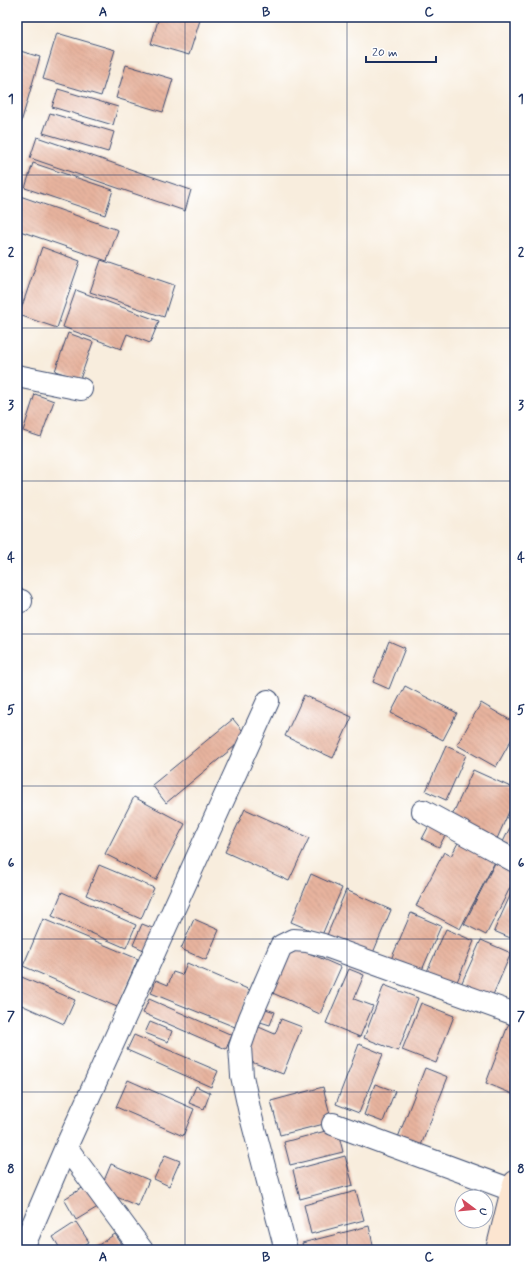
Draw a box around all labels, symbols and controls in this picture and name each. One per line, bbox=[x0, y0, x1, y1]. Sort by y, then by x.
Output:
text: A bbox=[99, 4, 107, 21]
text: B bbox=[262, 4, 271, 21]
text: C bbox=[424, 4, 434, 21]
scale bar bbox=[366, 38, 436, 64]
text: 20 m bbox=[372, 45, 398, 61]
text: 1 bbox=[8, 91, 14, 108]
text: 1 bbox=[518, 91, 524, 108]
text: 2 bbox=[8, 244, 15, 261]
text: 2 bbox=[518, 244, 525, 261]
text: 3 bbox=[8, 397, 14, 414]
text: 3 bbox=[518, 397, 524, 414]
text: 4 bbox=[7, 550, 15, 567]
text: 4 bbox=[517, 550, 525, 567]
text: 5 bbox=[7, 702, 15, 719]
text: 5 bbox=[517, 702, 525, 719]
text: 6 bbox=[8, 855, 15, 872]
text: 6 bbox=[518, 855, 525, 872]
text: 7 bbox=[7, 1008, 15, 1025]
text: 7 bbox=[517, 1008, 525, 1025]
text: 8 bbox=[7, 1161, 15, 1178]
text: 8 bbox=[517, 1161, 525, 1178]
north arrow bbox=[454, 1189, 494, 1229]
text: U bbox=[475, 1206, 490, 1217]
text: A bbox=[99, 1249, 107, 1266]
text: B bbox=[262, 1249, 271, 1266]
text: C bbox=[424, 1249, 434, 1266]

